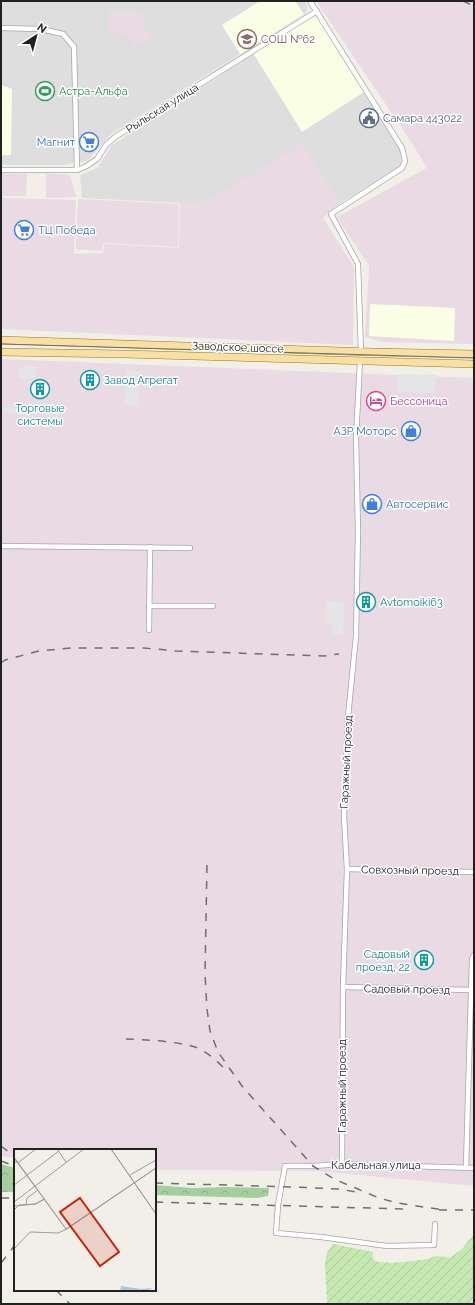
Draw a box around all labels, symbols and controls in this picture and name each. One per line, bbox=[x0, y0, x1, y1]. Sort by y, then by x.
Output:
north arrow bbox=[16, 16, 56, 56]
text: N bbox=[34, 21, 49, 36]
school or university icon: СОШ №62 bbox=[236, 28, 258, 50]
place label: СОШ №62 bbox=[261, 33, 315, 46]
sports icon: Астра-Альфа bbox=[34, 80, 56, 102]
street label: Рыльская улица bbox=[124, 81, 201, 136]
place label: Астра-Альфа bbox=[59, 85, 128, 98]
public building icon: Самара 443022 bbox=[358, 107, 380, 129]
place label: Самара 443022 bbox=[383, 112, 462, 125]
supermarket icon: Магнит bbox=[78, 131, 100, 153]
place label: Магнит bbox=[37, 136, 76, 149]
supermarket icon: ТЦ Победа bbox=[13, 219, 35, 241]
place label: ТЦ Победа bbox=[38, 224, 96, 237]
street label: Заводское шоссе bbox=[192, 339, 285, 356]
building icon: Завод Агрегат bbox=[79, 369, 101, 391]
place label: Завод Агрегат bbox=[104, 374, 179, 387]
building icon: Торговые системы bbox=[29, 378, 51, 400]
hotel icon: Бессоница bbox=[365, 390, 387, 412]
place label: Бессоница bbox=[390, 395, 447, 408]
place label: Торговые системы bbox=[15, 402, 65, 428]
shop icon: АЗР Моторс bbox=[400, 420, 422, 442]
place label: АЗР Моторс bbox=[333, 425, 397, 438]
shop icon: Автосервис bbox=[361, 493, 383, 515]
place label: Автосервис bbox=[386, 498, 449, 511]
building icon: Avtomoiki63 bbox=[355, 591, 377, 613]
place label: Avtomoiki63 bbox=[380, 596, 443, 609]
street label: Гаражный проезд bbox=[338, 714, 355, 809]
street label: Совхозный проезд bbox=[361, 863, 460, 878]
place label: Садовый проезд, 22 bbox=[356, 948, 410, 974]
building icon: Садовый проезд, 22 bbox=[413, 949, 435, 971]
street label: Садовый проезд bbox=[364, 982, 451, 997]
street label: Гаражный проезд bbox=[336, 1038, 349, 1133]
inset map bbox=[14, 1149, 156, 1291]
street label: Кабельная улица bbox=[331, 1159, 421, 1172]

